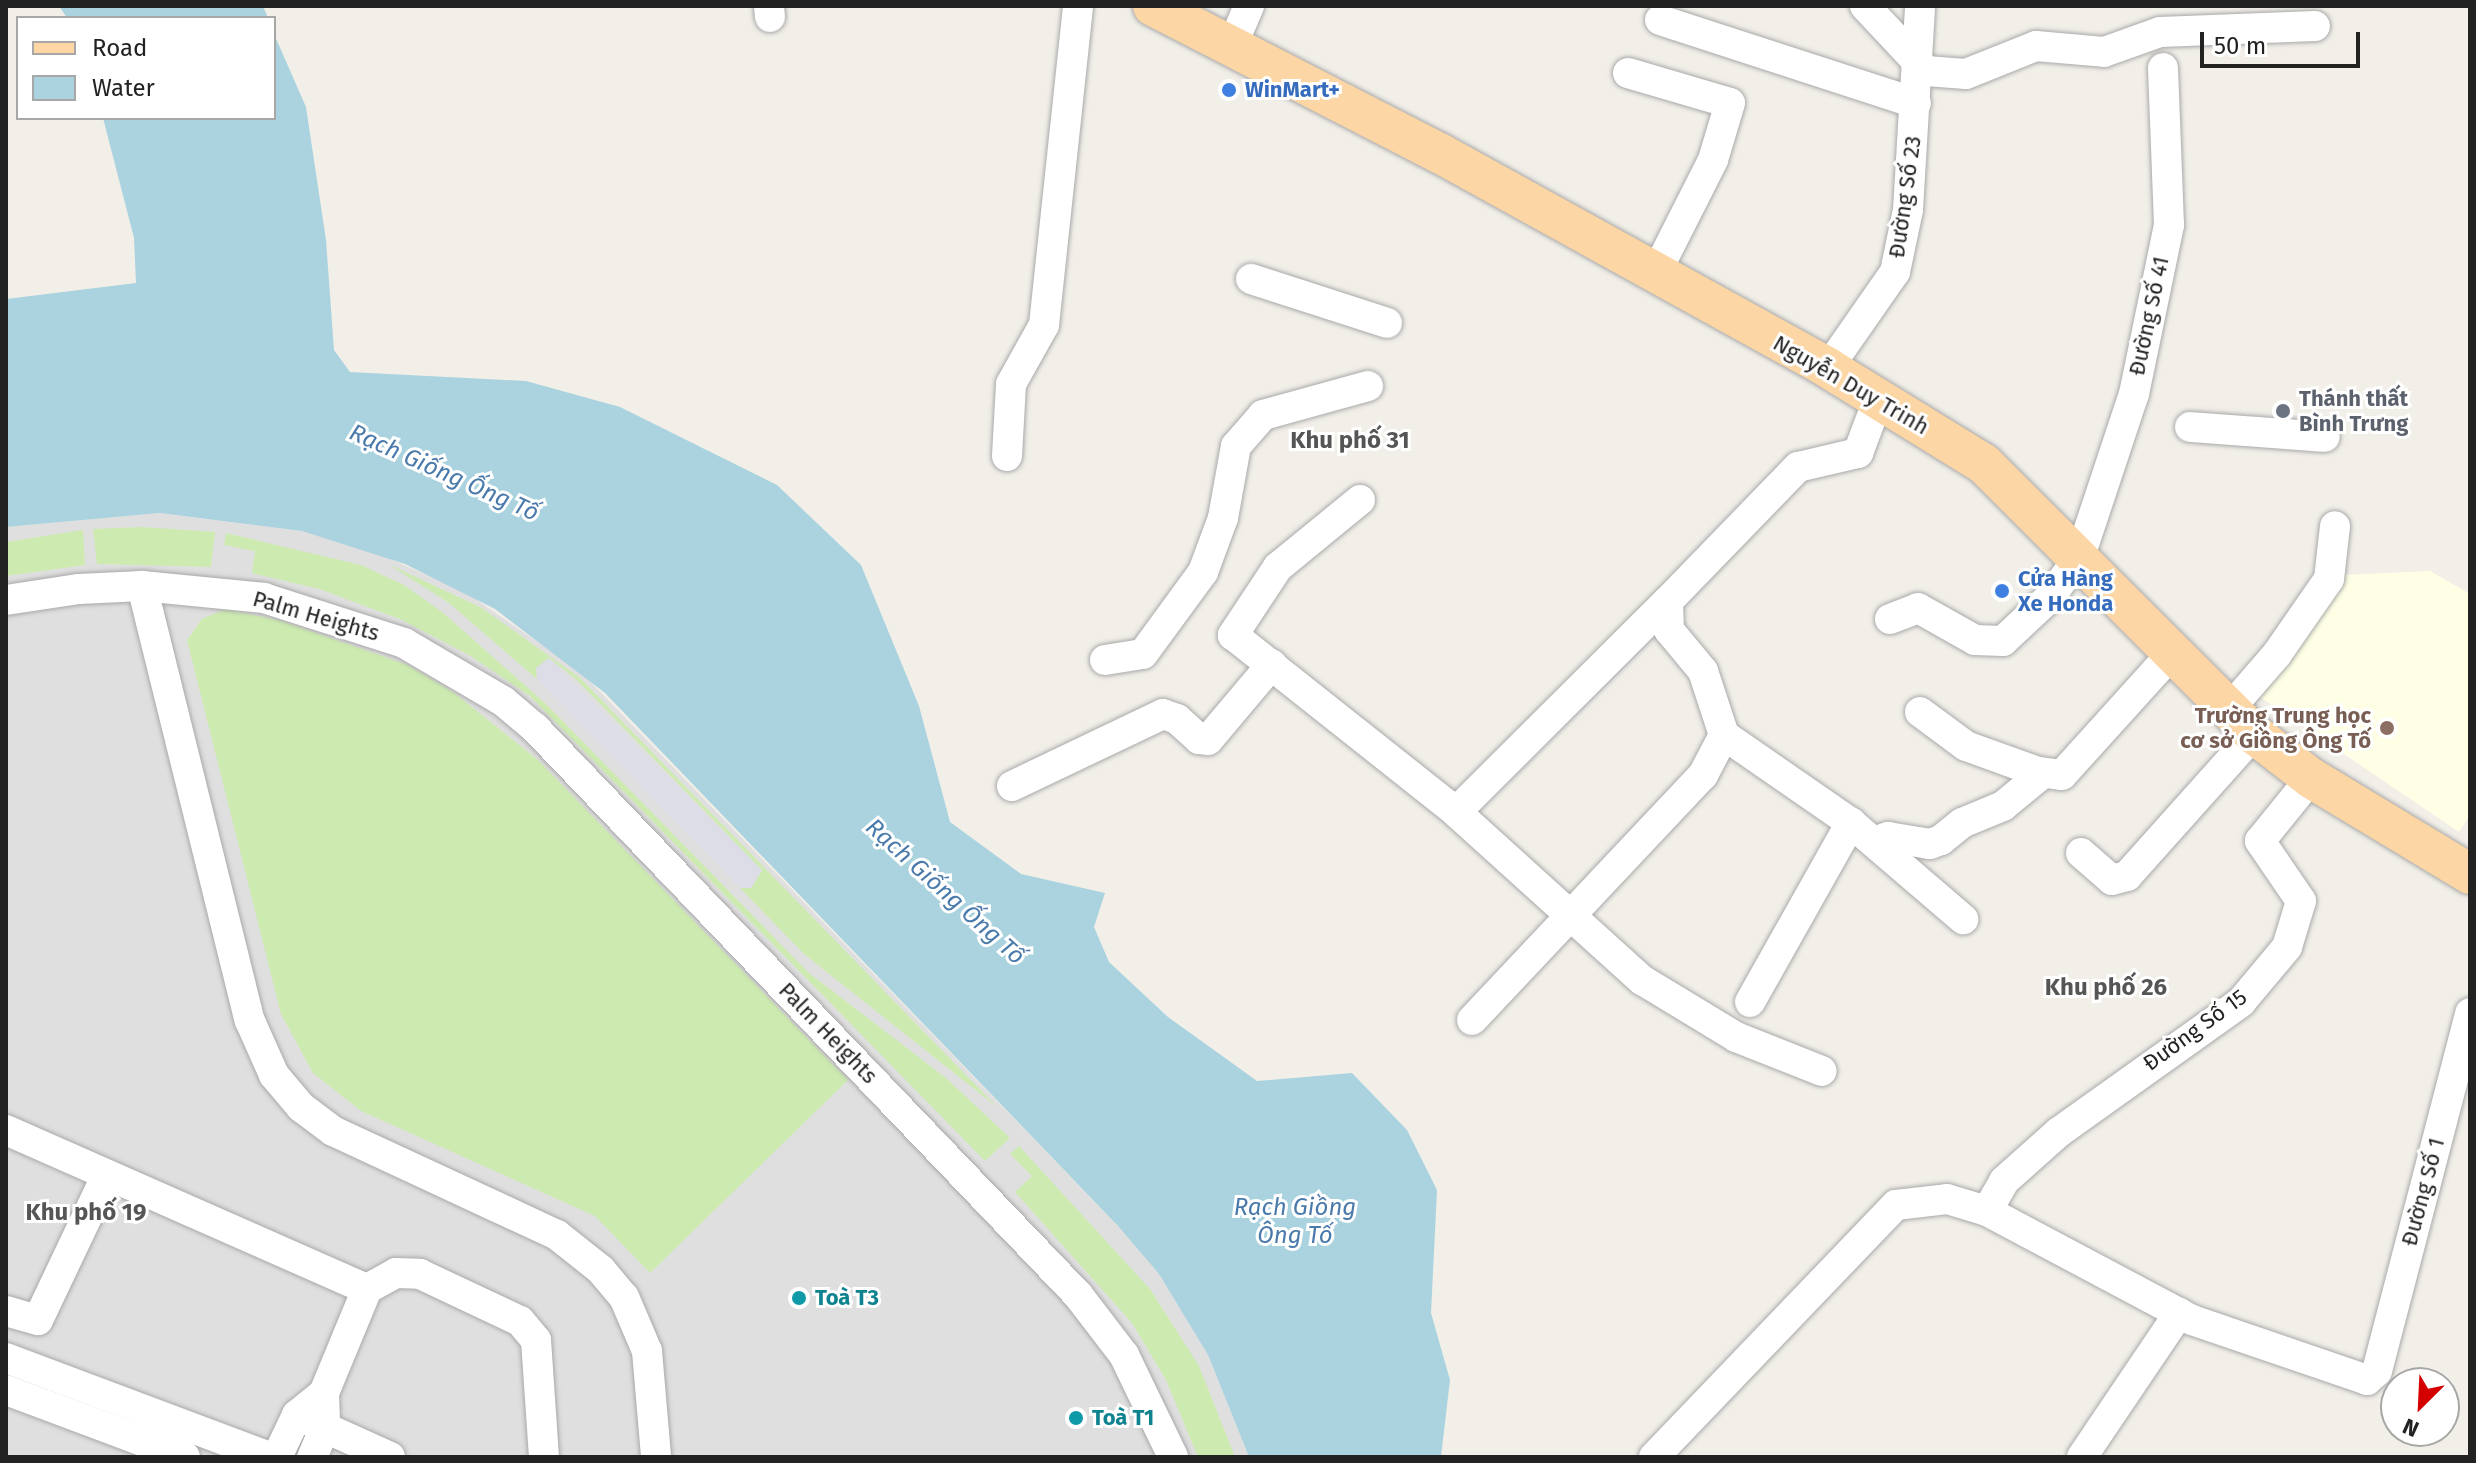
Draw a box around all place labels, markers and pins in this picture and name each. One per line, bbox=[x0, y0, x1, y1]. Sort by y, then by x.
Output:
place label: WinMart+ bbox=[1245, 77, 1340, 103]
marker: WinMart+ bbox=[1220, 81, 1238, 99]
place label: Thánh thất Bình Trưng bbox=[2299, 385, 2408, 436]
marker: Thánh thất Bình Trưng bbox=[2274, 402, 2292, 420]
place label: Cửa Hàng Xe Honda bbox=[2018, 565, 2113, 616]
marker: Cửa Hàng Xe Honda bbox=[1993, 582, 2011, 600]
place label: Trường Trung học cơ sở Giồng Ông Tố bbox=[2180, 702, 2371, 754]
marker: Trường Trung học cơ sở Giồng Ông Tố bbox=[2378, 719, 2396, 737]
place label: Toà T3 bbox=[815, 1285, 879, 1311]
marker: Toà T3 bbox=[790, 1289, 808, 1307]
place label: Toà T1 bbox=[1092, 1405, 1154, 1431]
marker: Toà T1 bbox=[1067, 1409, 1085, 1427]

